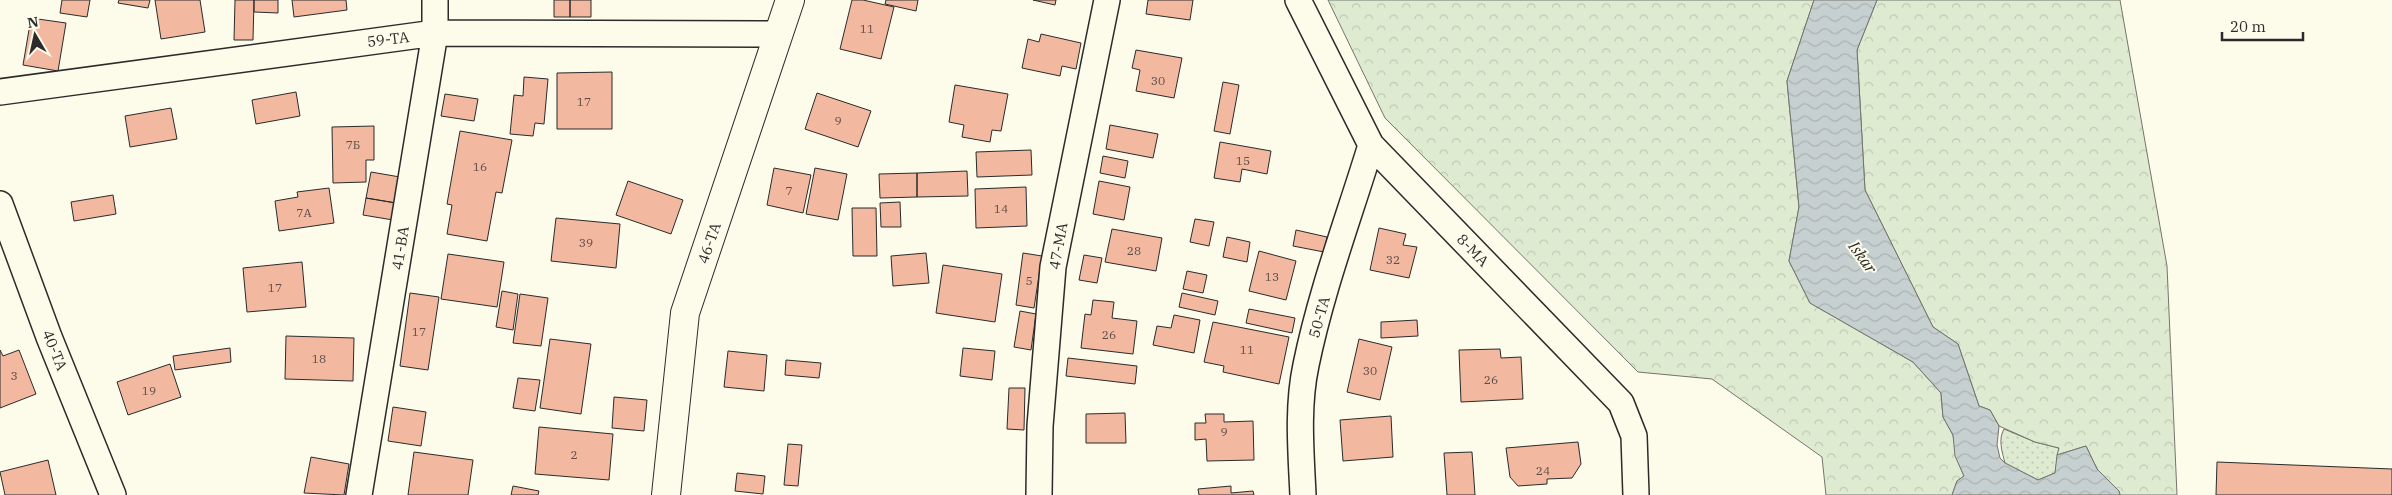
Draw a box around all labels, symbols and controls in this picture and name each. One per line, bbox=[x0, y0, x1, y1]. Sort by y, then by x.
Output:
north arrow bbox=[10, 10, 60, 60]
scale bar bbox=[2222, 10, 2303, 42]
text: N bbox=[26, 12, 40, 32]
text: 20 m bbox=[2230, 17, 2266, 36]
house number: 11 bbox=[860, 21, 874, 36]
street label: 59-ТА bbox=[366, 27, 411, 51]
house number: 30 bbox=[1151, 73, 1165, 88]
house number: 17 bbox=[577, 94, 591, 109]
house number: 9 bbox=[834, 113, 842, 128]
house number: 7Б bbox=[346, 137, 360, 152]
house number: 15 bbox=[1236, 153, 1250, 168]
house number: 16 bbox=[473, 159, 487, 174]
house number: 7 bbox=[785, 183, 793, 198]
house number: 14 bbox=[994, 201, 1008, 216]
house number: 7А bbox=[296, 205, 312, 220]
street label: 46-ТА bbox=[693, 219, 725, 266]
street label: 47-МА bbox=[1045, 220, 1072, 271]
street label: 41-ВА bbox=[387, 224, 413, 271]
street label: 8-МА bbox=[1453, 230, 1494, 271]
house number: 39 bbox=[579, 235, 593, 250]
water label: Iskar bbox=[1844, 236, 1882, 278]
house number: 28 bbox=[1127, 243, 1141, 258]
house number: 32 bbox=[1386, 252, 1400, 267]
house number: 13 bbox=[1265, 269, 1279, 284]
house number: 5 bbox=[1025, 273, 1033, 288]
house number: 17 bbox=[268, 280, 282, 295]
street label: 50-ТА bbox=[1304, 293, 1334, 340]
house number: 17 bbox=[412, 324, 426, 339]
street label: 40-ТА bbox=[38, 327, 72, 374]
house number: 26 bbox=[1102, 327, 1116, 342]
house number: 11 bbox=[1240, 342, 1254, 357]
house number: 18 bbox=[312, 351, 326, 366]
house number: 30 bbox=[1363, 363, 1377, 378]
house number: 3 bbox=[10, 368, 18, 383]
house number: 26 bbox=[1484, 372, 1498, 387]
house number: 19 bbox=[142, 383, 156, 398]
house number: 9 bbox=[1220, 424, 1228, 439]
house number: 2 bbox=[570, 447, 578, 462]
house number: 24 bbox=[1536, 463, 1550, 478]

